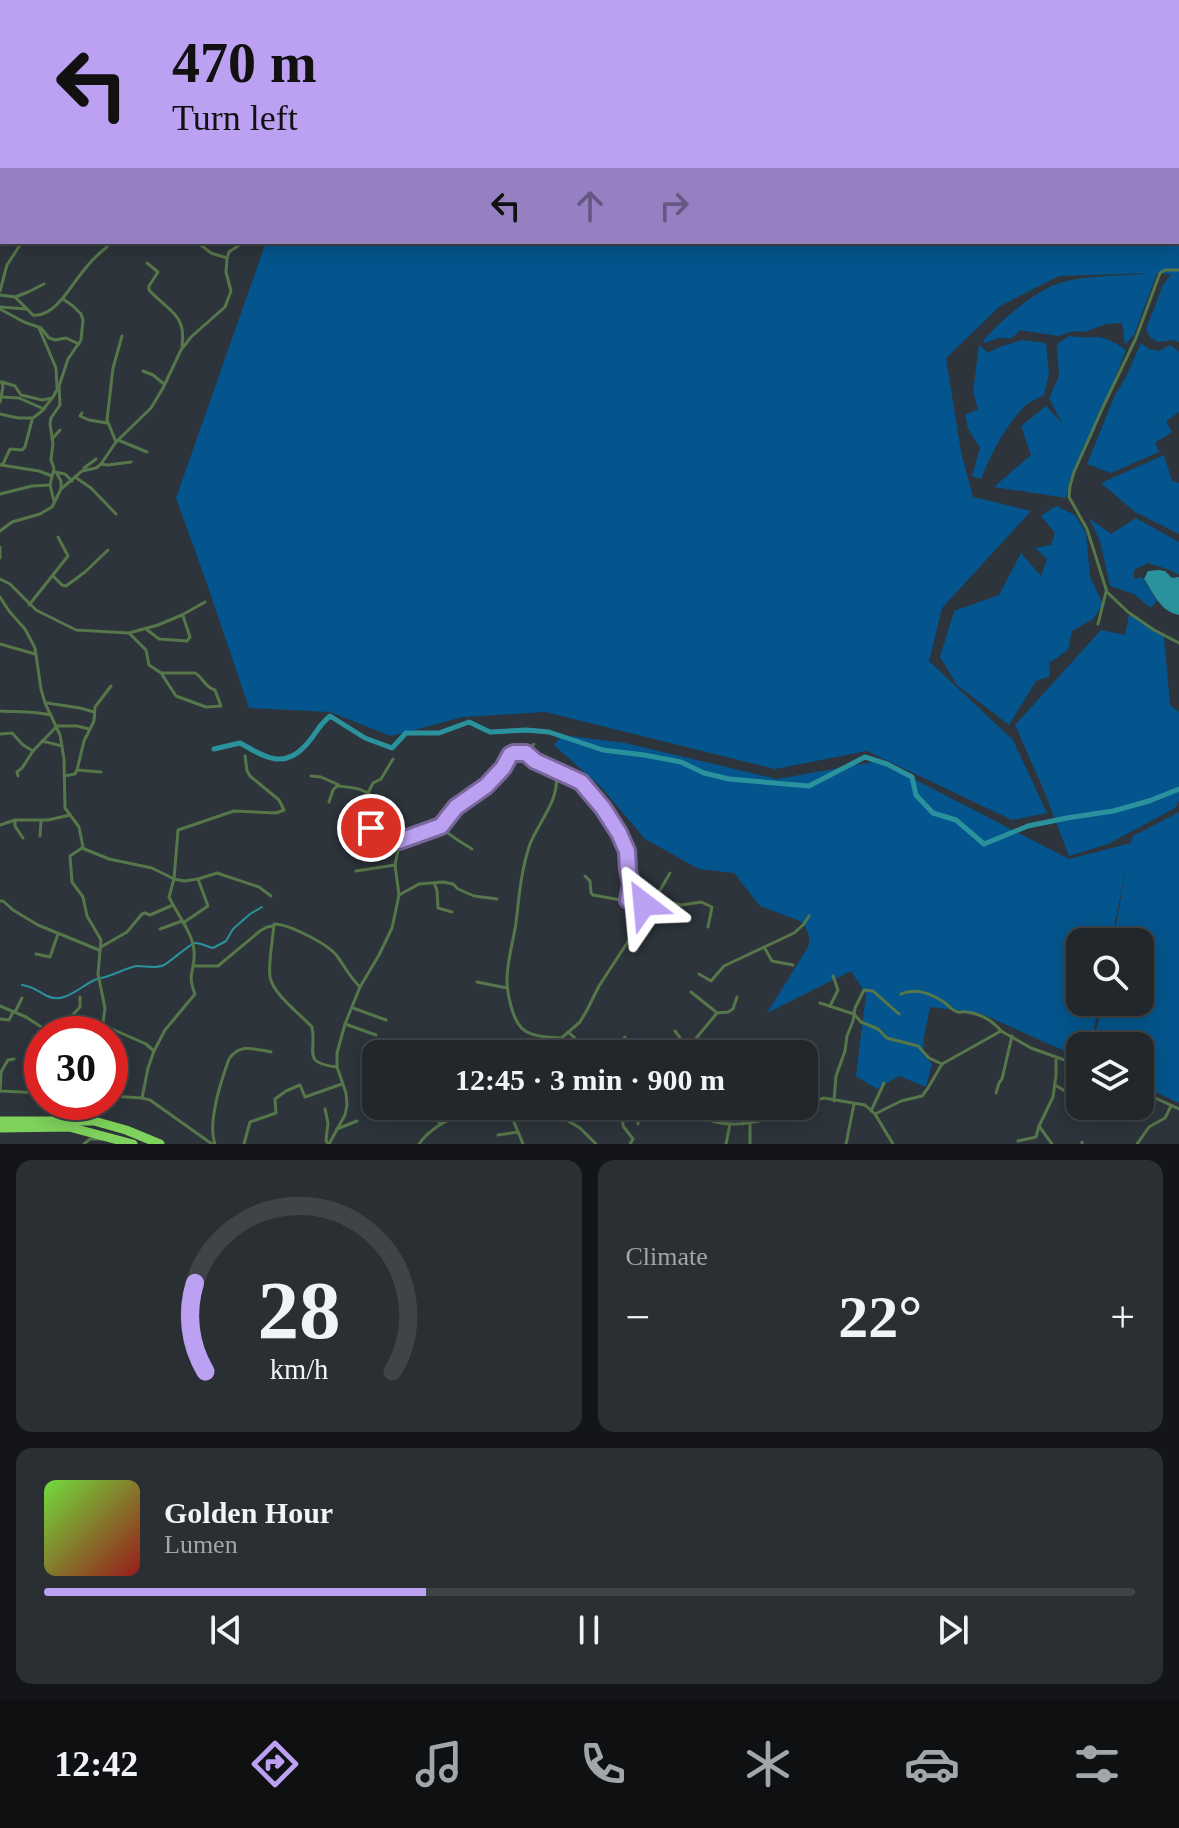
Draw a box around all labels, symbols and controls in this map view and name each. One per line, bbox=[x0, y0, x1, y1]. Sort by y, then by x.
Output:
icon: left bbox=[40, 32, 144, 136]
text: 470 m bbox=[172, 32, 317, 94]
text: Turn left bbox=[172, 98, 298, 138]
icon: left bbox=[484, 184, 528, 228]
icon: ahead bbox=[568, 184, 612, 228]
icon: right bbox=[652, 184, 696, 228]
pin bbox=[337, 794, 405, 862]
icon: arrive bbox=[349, 806, 393, 850]
position arrow bbox=[602, 862, 686, 946]
map controls bbox=[1066, 928, 1154, 1120]
button: search bbox=[1066, 928, 1154, 1016]
speed limit sign: 30 bbox=[24, 1016, 128, 1120]
button: layers bbox=[1066, 1032, 1154, 1120]
text: 12:45 · 3 min · 900 m bbox=[455, 1063, 725, 1096]
text: Climate bbox=[626, 1242, 708, 1271]
text: 28 bbox=[257, 1264, 340, 1356]
text: 22° bbox=[838, 1284, 922, 1350]
text: − bbox=[626, 1293, 650, 1342]
text: + bbox=[1110, 1293, 1135, 1342]
text: km/h bbox=[269, 1354, 328, 1385]
text: Golden Hour bbox=[164, 1496, 333, 1529]
text: Lumen bbox=[164, 1530, 238, 1559]
icon: previous bbox=[204, 1608, 248, 1652]
icon: pause bbox=[567, 1608, 611, 1652]
icon: next bbox=[931, 1608, 975, 1652]
icon: directions bbox=[247, 1736, 303, 1792]
icon: music bbox=[411, 1736, 467, 1792]
icon: phone bbox=[575, 1736, 631, 1792]
icon: climate bbox=[740, 1736, 796, 1792]
icon: car bbox=[904, 1736, 960, 1792]
icon: filters bbox=[1069, 1736, 1125, 1792]
text: 12:42 bbox=[54, 1744, 138, 1784]

